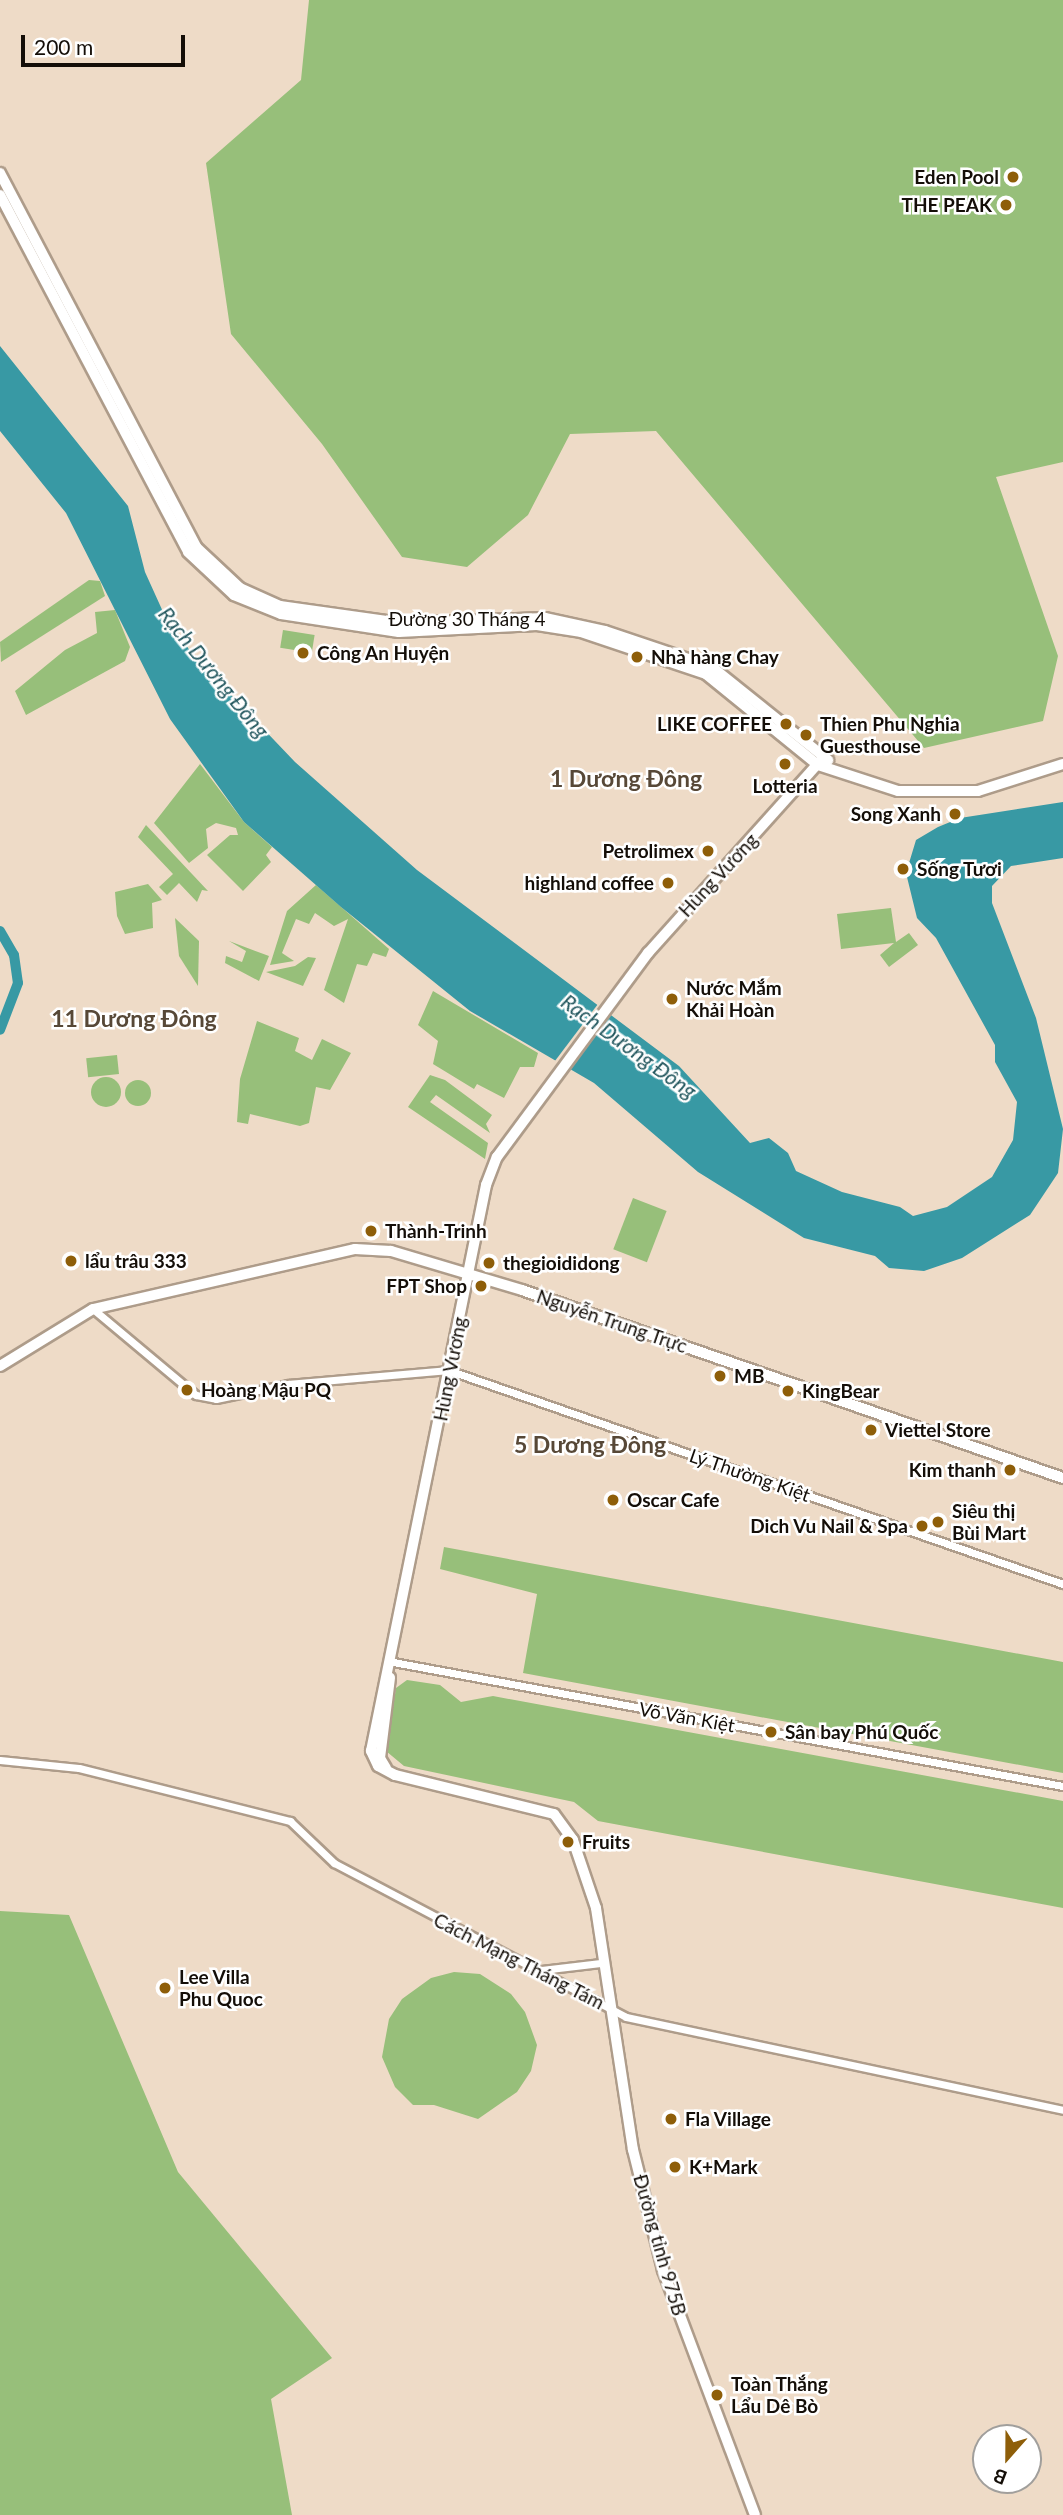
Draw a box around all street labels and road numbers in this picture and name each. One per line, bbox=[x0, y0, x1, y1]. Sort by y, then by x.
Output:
street label: Đường 30 Tháng 4 bbox=[388, 608, 546, 630]
street label: Hùng Vương bbox=[673, 828, 763, 922]
street label: Nguyễn Trung Trực bbox=[533, 1284, 691, 1358]
street label: Hùng Vương bbox=[429, 1315, 471, 1423]
street label: Lý Thường Kiệt bbox=[686, 1444, 814, 1506]
street label: Võ Văn Kiệt bbox=[637, 1697, 737, 1737]
street label: Cách Mạng Tháng Tám bbox=[429, 1908, 609, 2014]
street label: Đường tỉnh 975B bbox=[629, 2172, 691, 2318]

